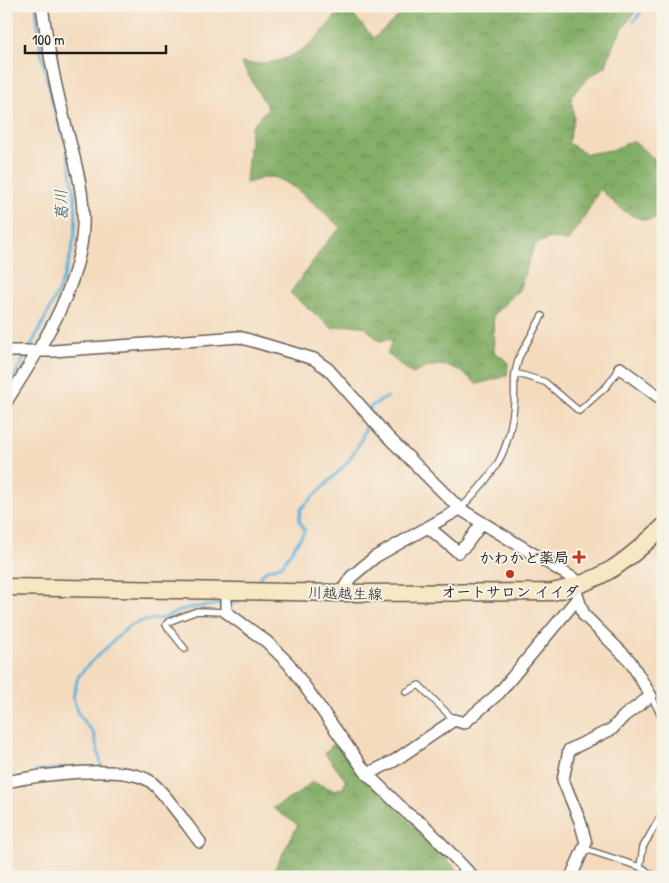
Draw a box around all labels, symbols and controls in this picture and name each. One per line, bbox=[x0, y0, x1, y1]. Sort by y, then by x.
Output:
scale bar bbox=[25, 22, 166, 54]
text: 100 m bbox=[32, 29, 65, 50]
water label: 葛川 bbox=[49, 188, 73, 222]
place label: かわかど薬局 bbox=[479, 547, 569, 568]
marker: かわかど薬局 bbox=[573, 551, 585, 563]
marker: オートサロン イイダ bbox=[504, 568, 516, 580]
place label: オートサロン イイダ bbox=[441, 581, 579, 602]
street label: 川越越生線 bbox=[307, 582, 383, 604]

